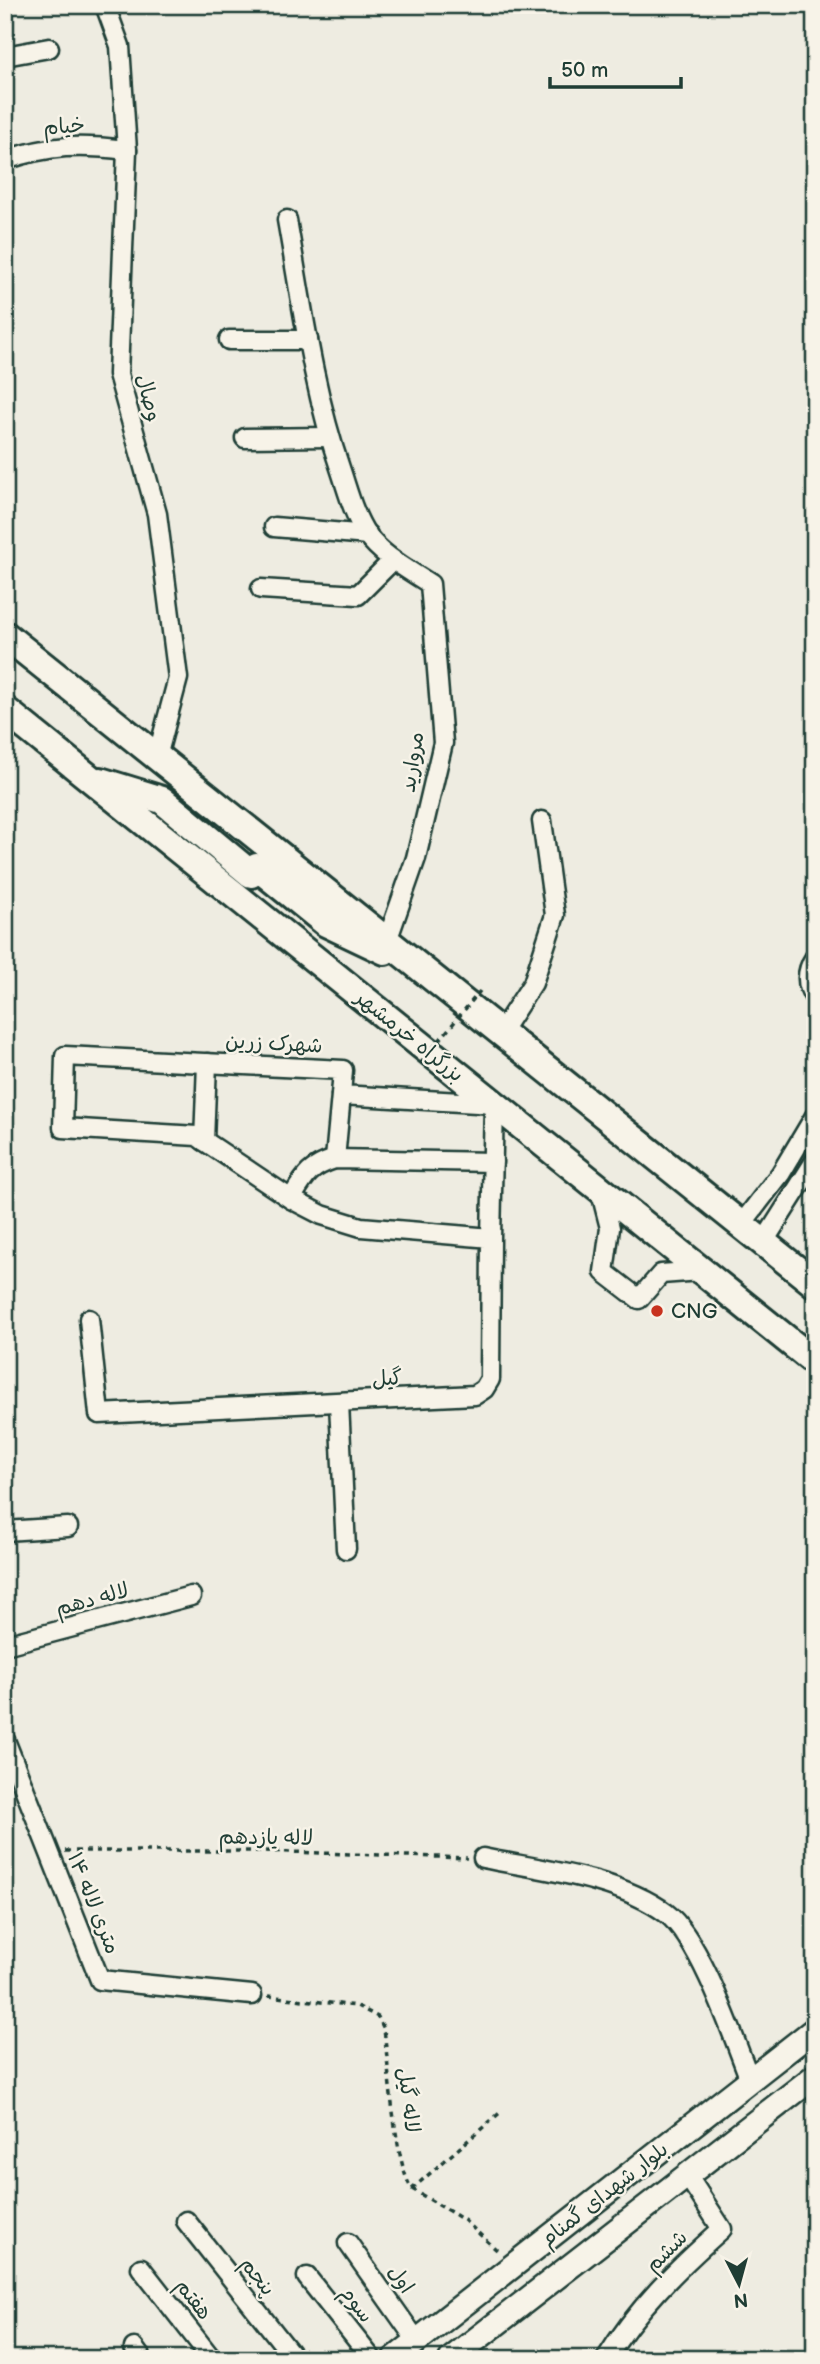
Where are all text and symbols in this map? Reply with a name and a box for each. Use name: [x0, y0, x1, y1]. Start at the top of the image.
scale bar: [550, 46, 682, 90]
text: 50 m: [561, 58, 608, 83]
street label: خیام: [42, 113, 86, 143]
street label: وصال: [130, 371, 167, 425]
street label: مروارید: [395, 730, 430, 794]
street label: بزرگراه خرمشهر: [349, 984, 469, 1088]
street label: شهرک زرین: [225, 1028, 323, 1059]
place label: CNG: [671, 1299, 718, 1324]
marker: CNG: [649, 1303, 665, 1319]
street label: گیل: [371, 1365, 403, 1392]
street label: لاله دهم: [53, 1578, 132, 1624]
street label: لاله یازدهم: [218, 1824, 314, 1854]
street label: ۱۴ متری لاله: [62, 1849, 125, 1958]
street label: لاله گیل: [392, 2066, 425, 2134]
street label: بلوار شهدای گمنام: [535, 2137, 675, 2254]
street label: ششم: [640, 2225, 695, 2280]
north arrow: [704, 2248, 774, 2318]
street label: پنجم: [232, 2252, 280, 2303]
street label: اول: [382, 2260, 419, 2298]
street label: هفتم: [168, 2274, 217, 2327]
street label: سوم: [332, 2281, 379, 2330]
text: N: [732, 2287, 749, 2312]

